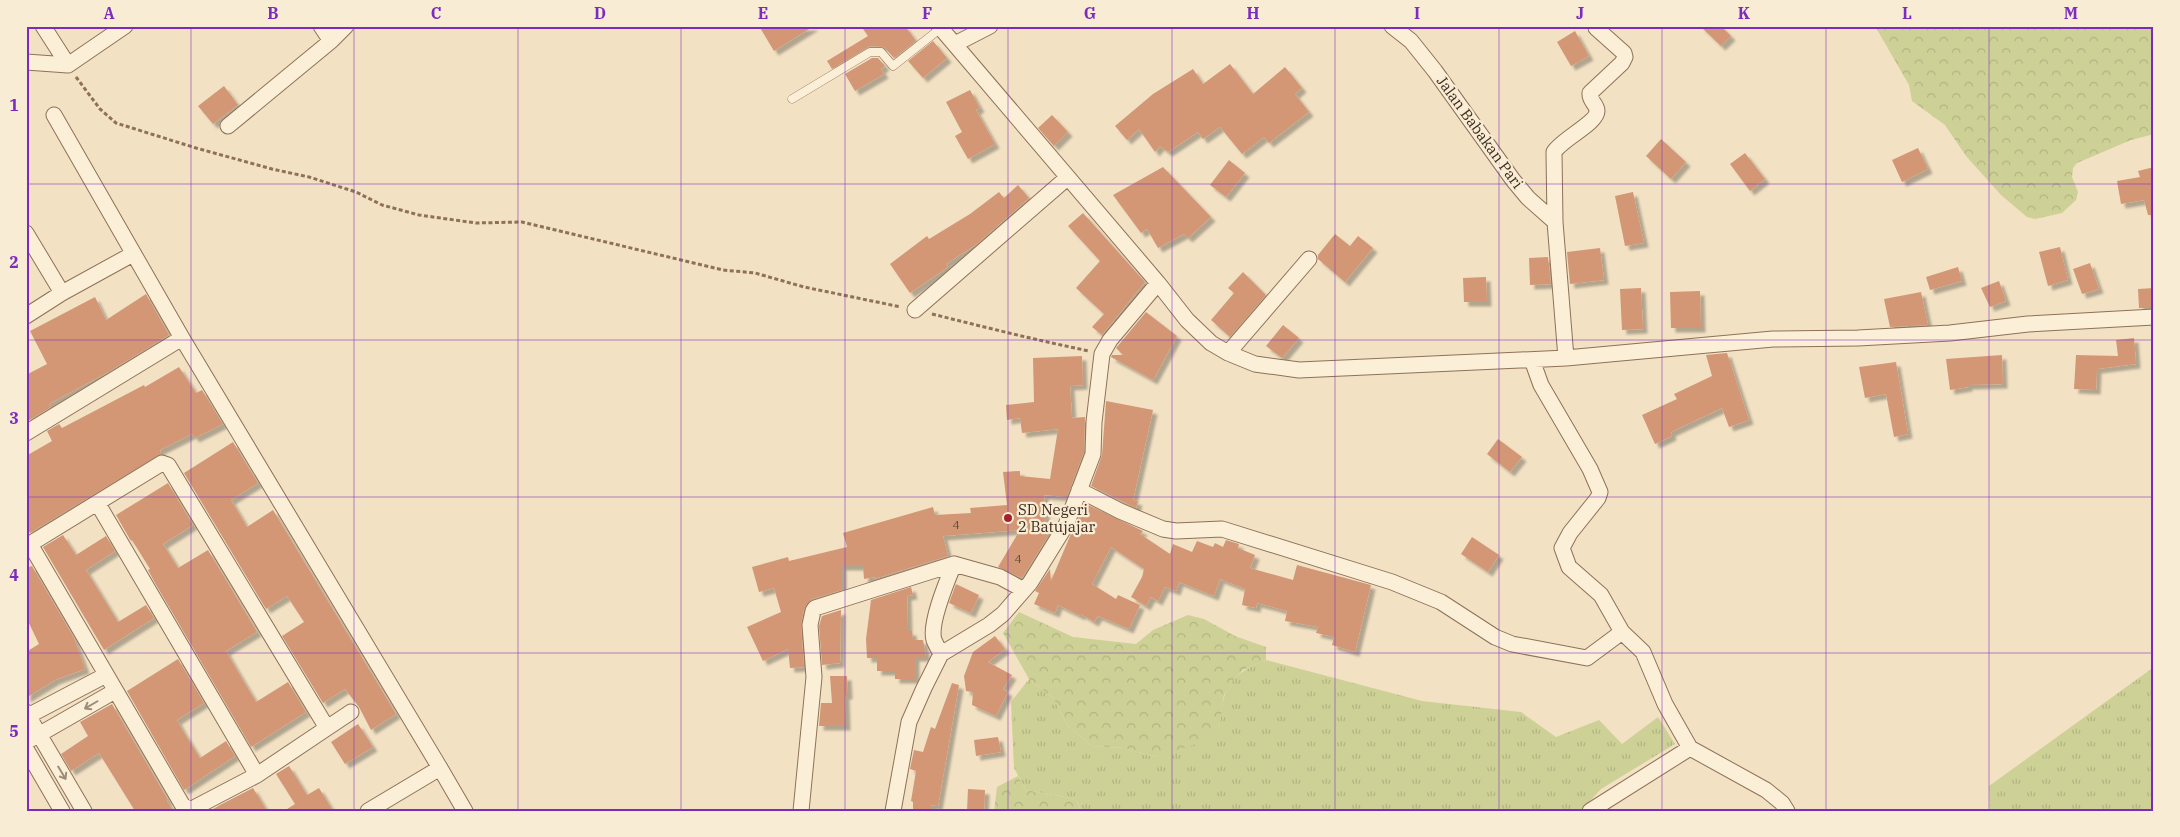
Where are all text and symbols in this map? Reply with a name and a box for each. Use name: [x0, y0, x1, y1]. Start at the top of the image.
text: A: [103, 3, 115, 23]
text: B: [267, 3, 279, 23]
text: C: [431, 3, 441, 23]
text: D: [594, 3, 606, 23]
text: E: [758, 3, 768, 23]
text: F: [922, 3, 932, 23]
text: G: [1084, 3, 1096, 23]
text: H: [1247, 3, 1260, 23]
text: I: [1414, 3, 1420, 23]
text: J: [1576, 3, 1584, 23]
text: K: [1738, 3, 1751, 23]
text: L: [1902, 3, 1912, 23]
text: M: [2064, 3, 2078, 23]
street label: Jalan Babakan Pari: [1433, 72, 1527, 192]
text: 1: [9, 95, 19, 115]
text: 2: [9, 252, 19, 272]
text: 3: [9, 408, 19, 428]
place label: SD Negeri 2 Batujajar: [1018, 500, 1096, 536]
marker: SD Negeri 2 Batujajar: [1002, 512, 1014, 524]
house number: 4: [952, 517, 960, 532]
house number: 4: [1014, 551, 1022, 566]
text: 4: [9, 565, 19, 585]
one-way arrow: [84, 701, 99, 711]
text: 5: [9, 721, 19, 741]
one-way arrow: [57, 765, 67, 779]

